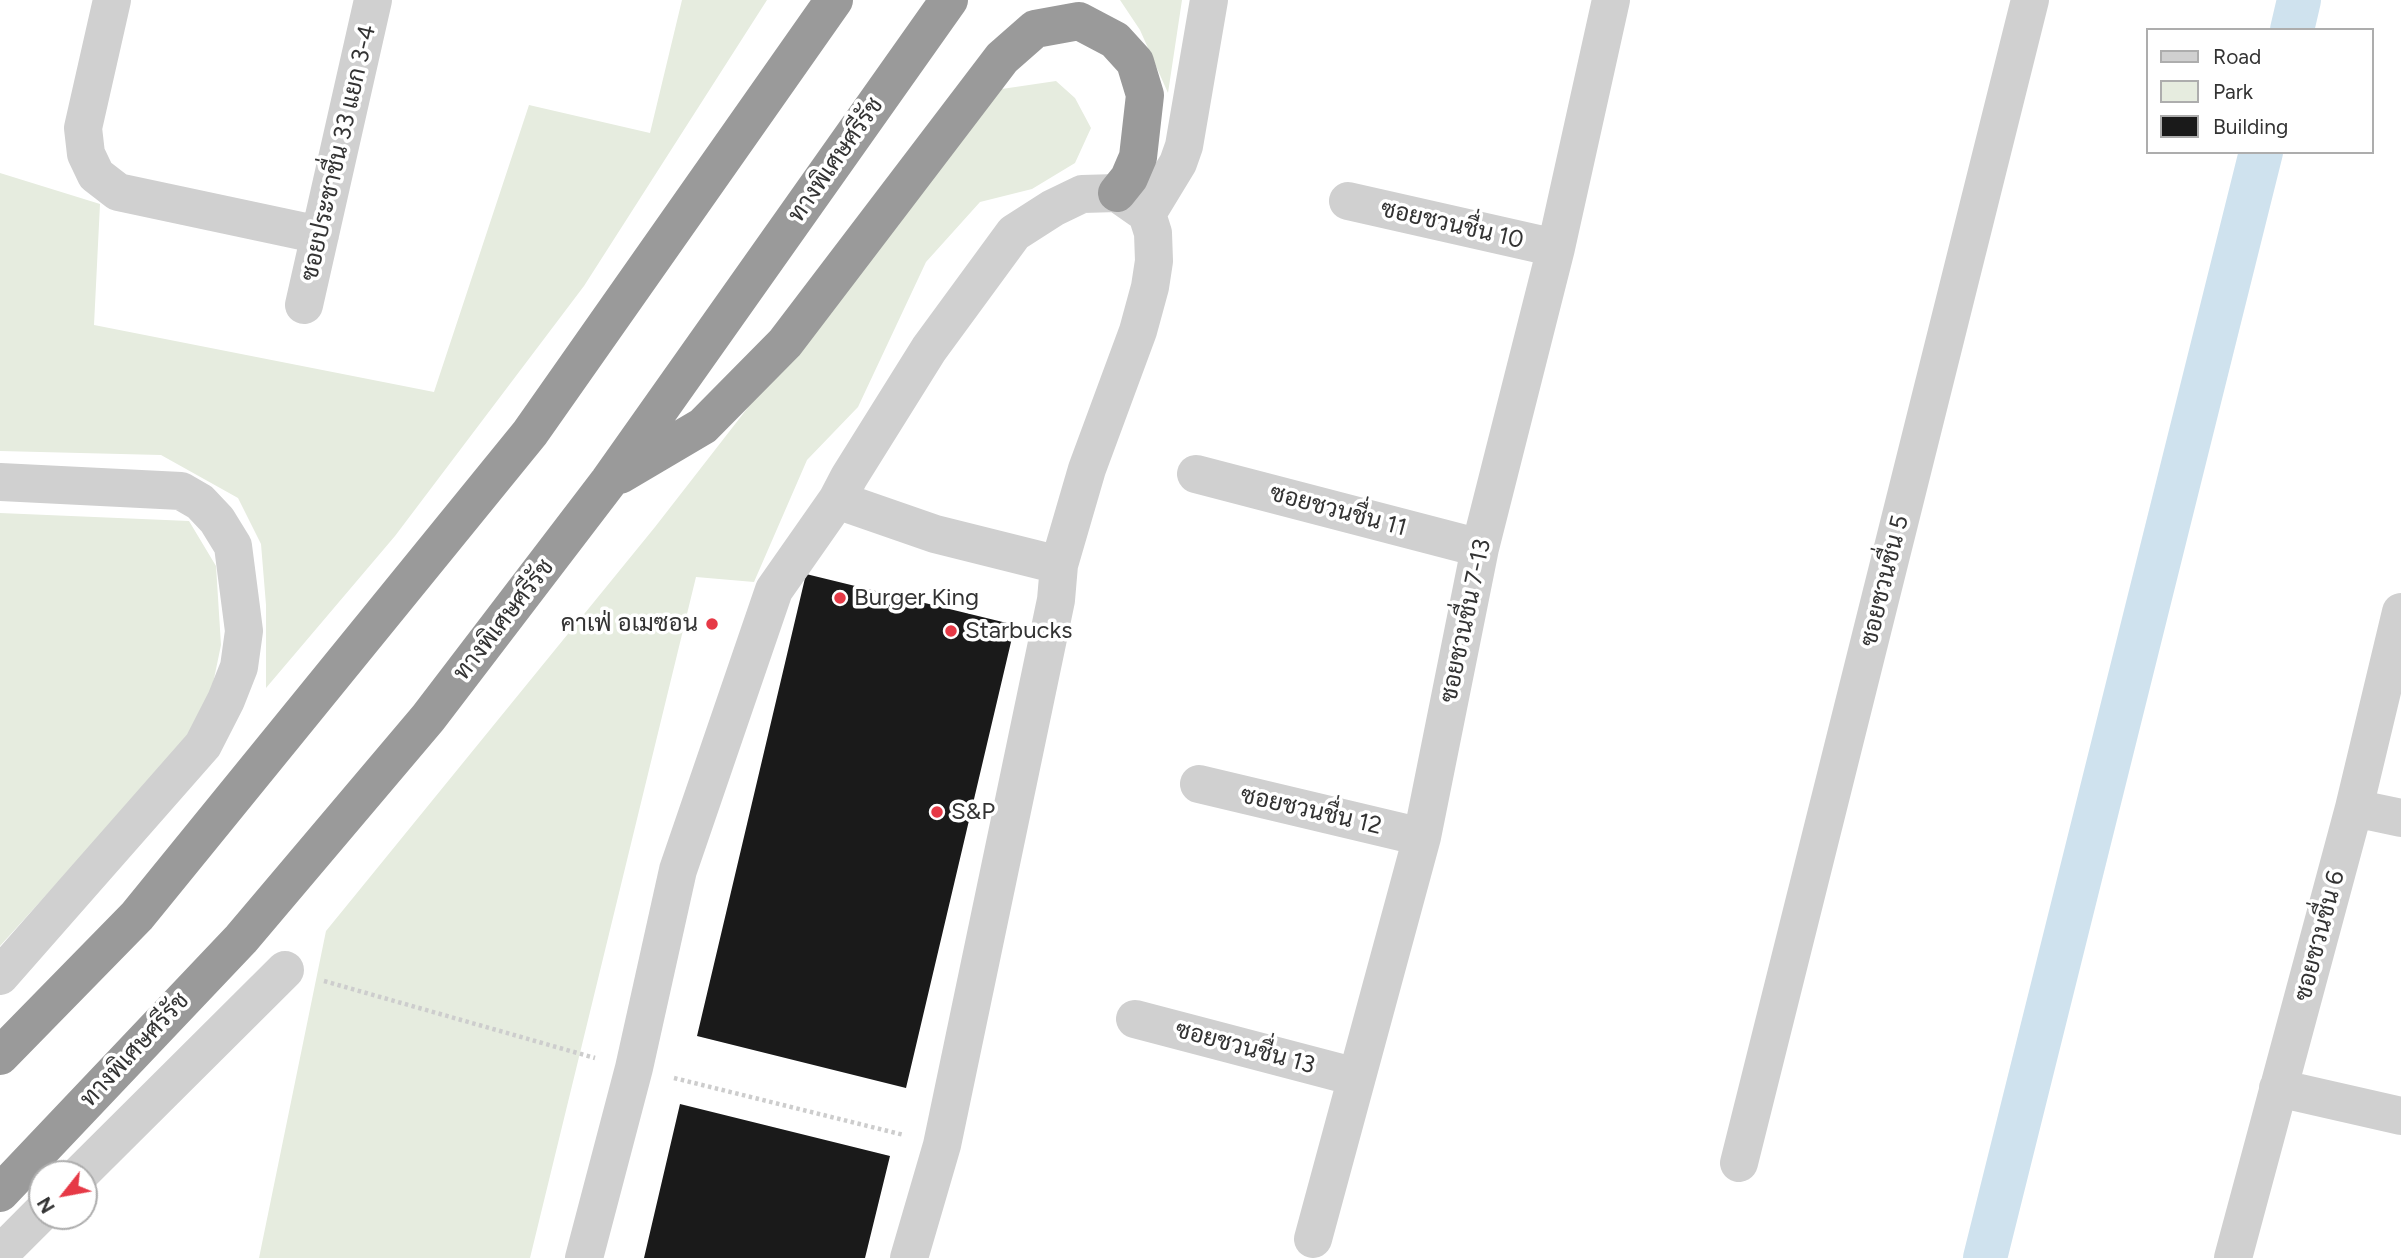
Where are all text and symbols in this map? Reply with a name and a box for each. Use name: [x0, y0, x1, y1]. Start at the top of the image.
street label: ซอยประชาชื่น 33 แยก 3-4: [295, 22, 383, 284]
legend: [2146, 28, 2373, 154]
text: Road: [2213, 44, 2261, 69]
text: Park: [2213, 79, 2253, 104]
street label: ทางพิเศษศรีรัช: [782, 92, 890, 228]
text: Building: [2213, 114, 2288, 139]
street label: ซอยชวนชื่น 10: [1378, 195, 1526, 255]
street label: ซอยชวนชื่น 11: [1267, 479, 1409, 543]
street label: ซอยชวนชื่น 5: [1855, 512, 1915, 650]
street label: ซอยชวนชื่น 7-13: [1435, 537, 1497, 705]
street label: ทางพิเศษศรีรัช: [448, 554, 560, 686]
place label: Burger King: [854, 584, 979, 612]
marker: Burger King: [832, 590, 848, 606]
place label: คาเฟ่ อเมซอน: [561, 610, 698, 638]
marker: คาเฟ่ อเมซอน: [704, 616, 720, 632]
place label: Starbucks: [965, 617, 1072, 645]
marker: Starbucks: [943, 623, 959, 639]
street label: ซอยชวนชื่น 12: [1238, 781, 1384, 841]
place label: S&P: [951, 798, 995, 826]
marker: S&P: [929, 804, 945, 820]
street label: ซอยชวนชื่น 6: [2289, 868, 2351, 1004]
street label: ทางพิเศษศรีรัช: [75, 987, 195, 1113]
street label: ซอยชวนชื่น 13: [1172, 1016, 1318, 1080]
north arrow: [28, 1160, 98, 1230]
text: N: [33, 1193, 60, 1217]

